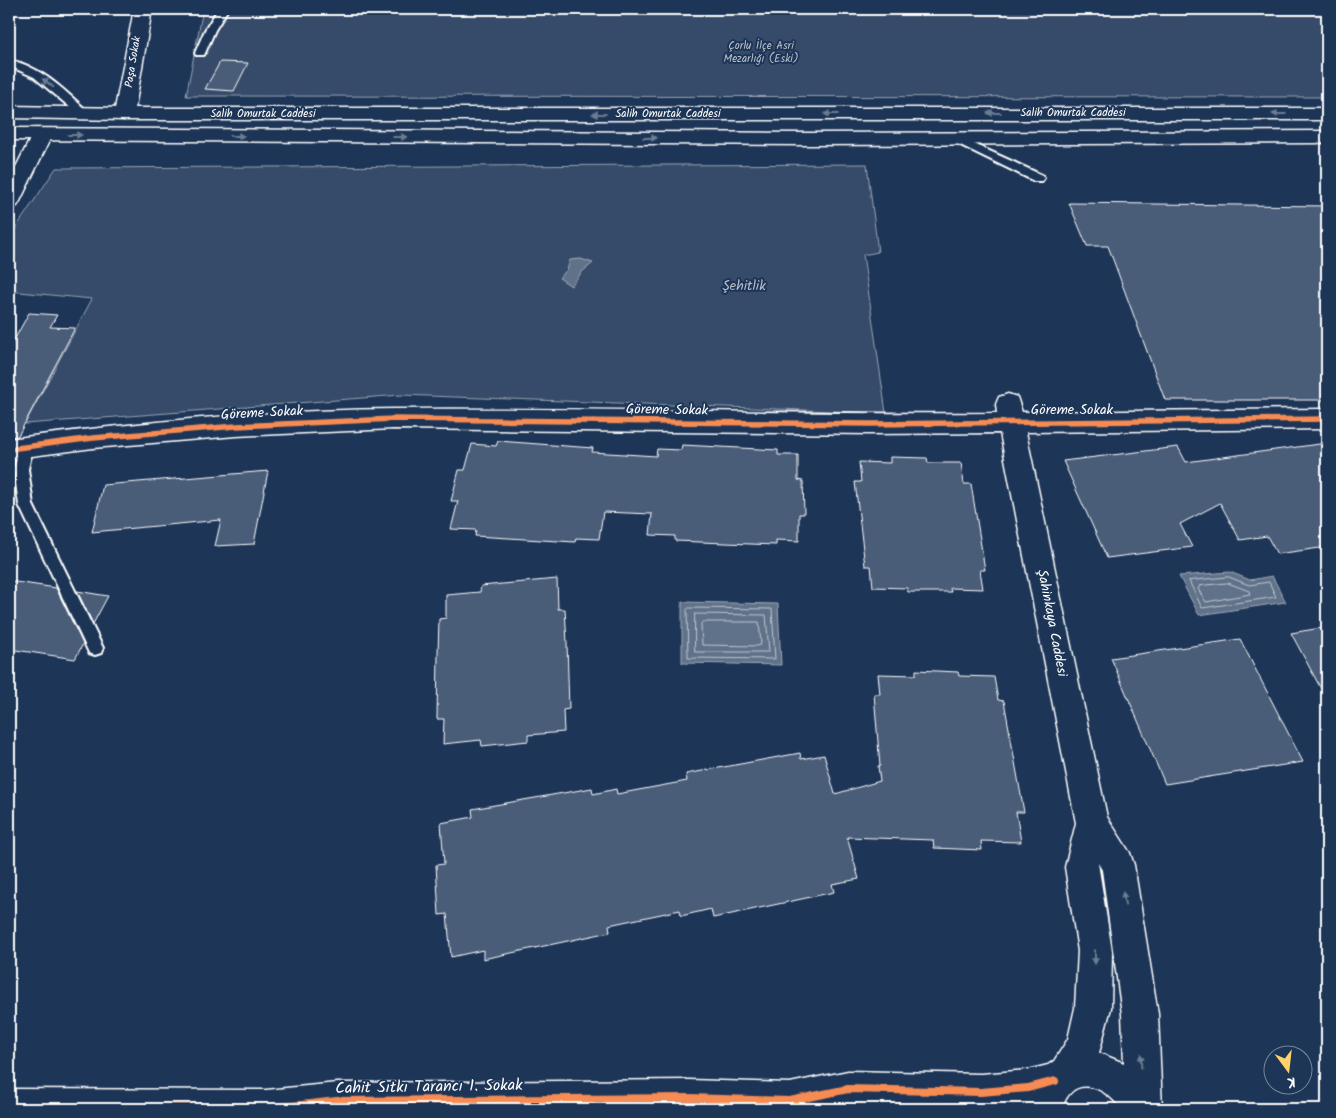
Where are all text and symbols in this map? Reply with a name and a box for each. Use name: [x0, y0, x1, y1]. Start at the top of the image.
street label: Paşa Sokak: [120, 34, 146, 89]
park label: Çorlu İlçe Asri Mezarlığı (Eski): [723, 37, 799, 68]
one-way arrow: [42, 78, 55, 89]
street label: Salih Omurtak Caddesi: [1020, 104, 1126, 122]
street label: Salih Omurtak Caddesi: [210, 105, 316, 123]
street label: Salih Omurtak Caddesi: [615, 105, 721, 123]
one-way arrow: [985, 109, 1001, 117]
one-way arrow: [590, 110, 606, 118]
one-way arrow: [823, 110, 839, 118]
one-way arrow: [1270, 110, 1286, 118]
one-way arrow: [67, 131, 83, 139]
one-way arrow: [230, 132, 246, 140]
one-way arrow: [392, 133, 408, 141]
one-way arrow: [642, 134, 658, 142]
park label: Şehitlik: [722, 275, 766, 297]
street label: Göreme Sokak: [626, 398, 709, 422]
street label: Göreme Sokak: [1031, 399, 1114, 421]
street label: Göreme Sokak: [220, 400, 304, 426]
street label: Şahinkaya Caddesi: [1031, 567, 1073, 679]
one-way arrow: [1119, 891, 1127, 907]
one-way arrow: [1091, 949, 1099, 965]
north arrow: [1264, 1046, 1314, 1096]
one-way arrow: [1137, 1052, 1145, 1068]
text: K: [1284, 1070, 1298, 1093]
street label: Cahit Sıtkı Tarancı 1. Sokak: [335, 1073, 523, 1101]

